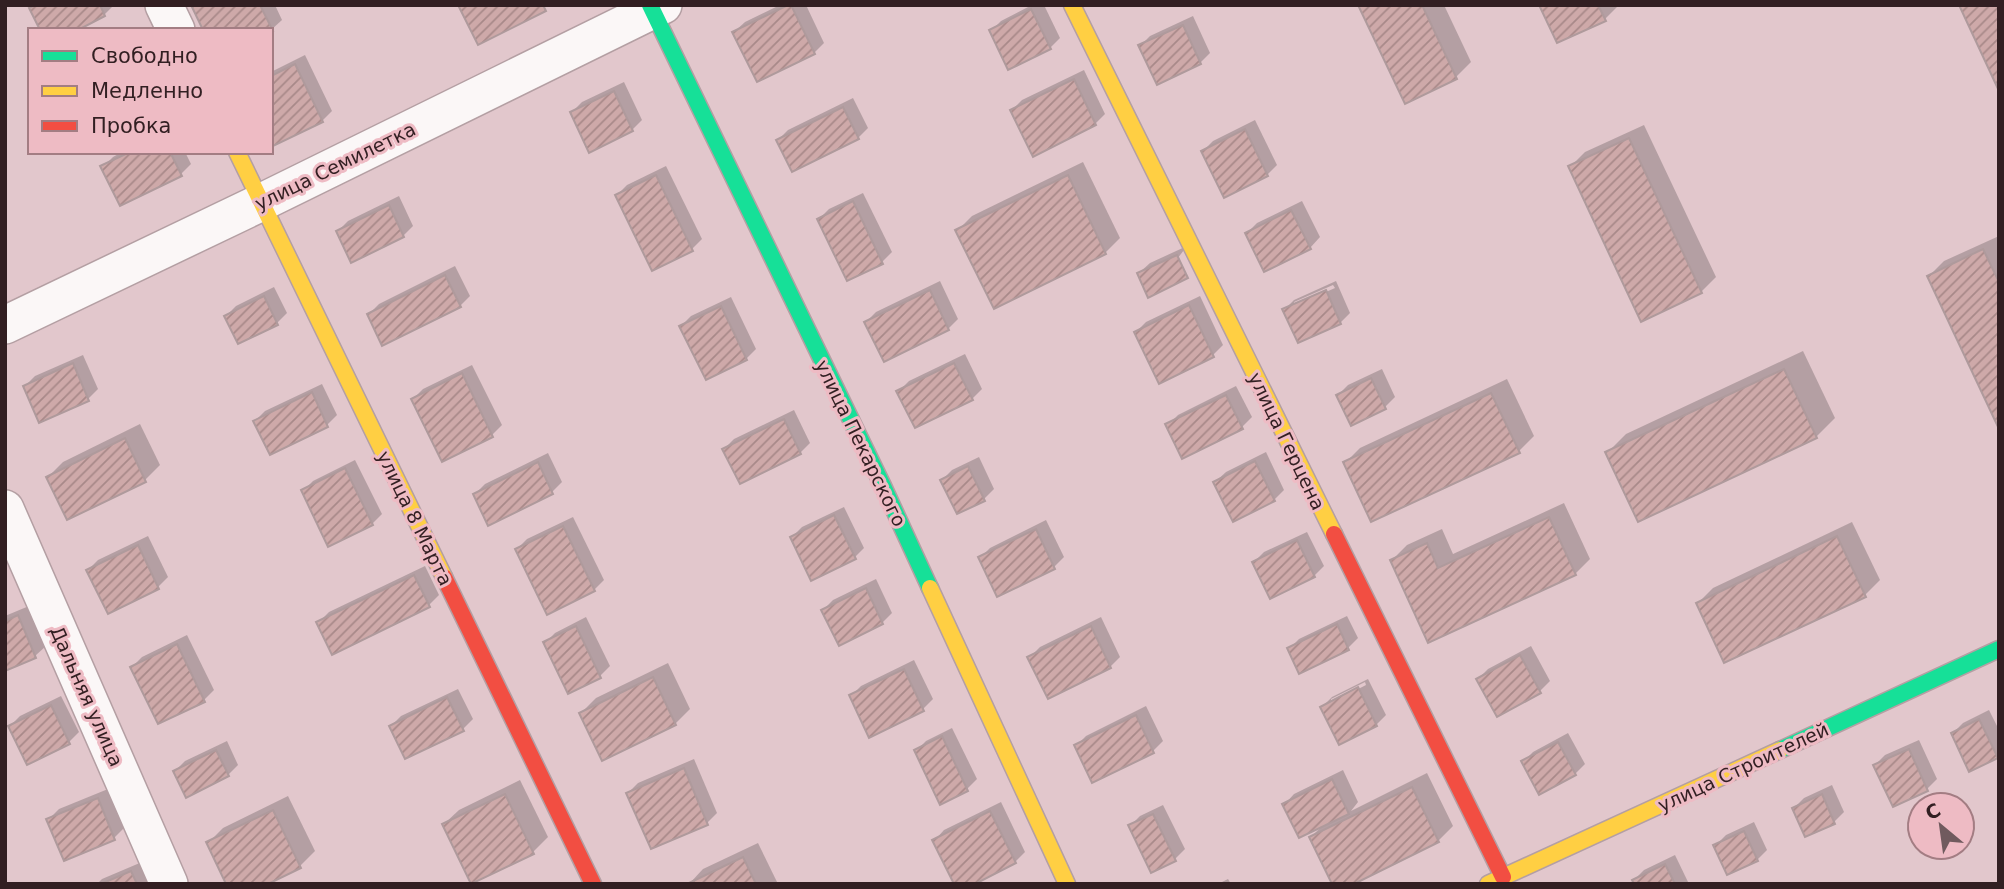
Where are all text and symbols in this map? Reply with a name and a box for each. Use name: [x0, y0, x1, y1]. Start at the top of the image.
legend: [28, 28, 273, 154]
text: Свободно: [91, 44, 198, 68]
text: Медленно: [91, 79, 203, 103]
text: Пробка: [91, 114, 171, 138]
street label: улица Семилетка: [251, 118, 419, 214]
street label: улица Пекарского: [811, 356, 911, 530]
street label: улица Герцена: [1244, 369, 1330, 513]
street label: улица 8 Марта: [373, 447, 457, 589]
street label: Дальняя улица: [46, 622, 128, 770]
street label: улица Строителей: [1654, 718, 1832, 816]
north arrow: [1906, 791, 1976, 861]
text: С: [1921, 798, 1944, 824]

